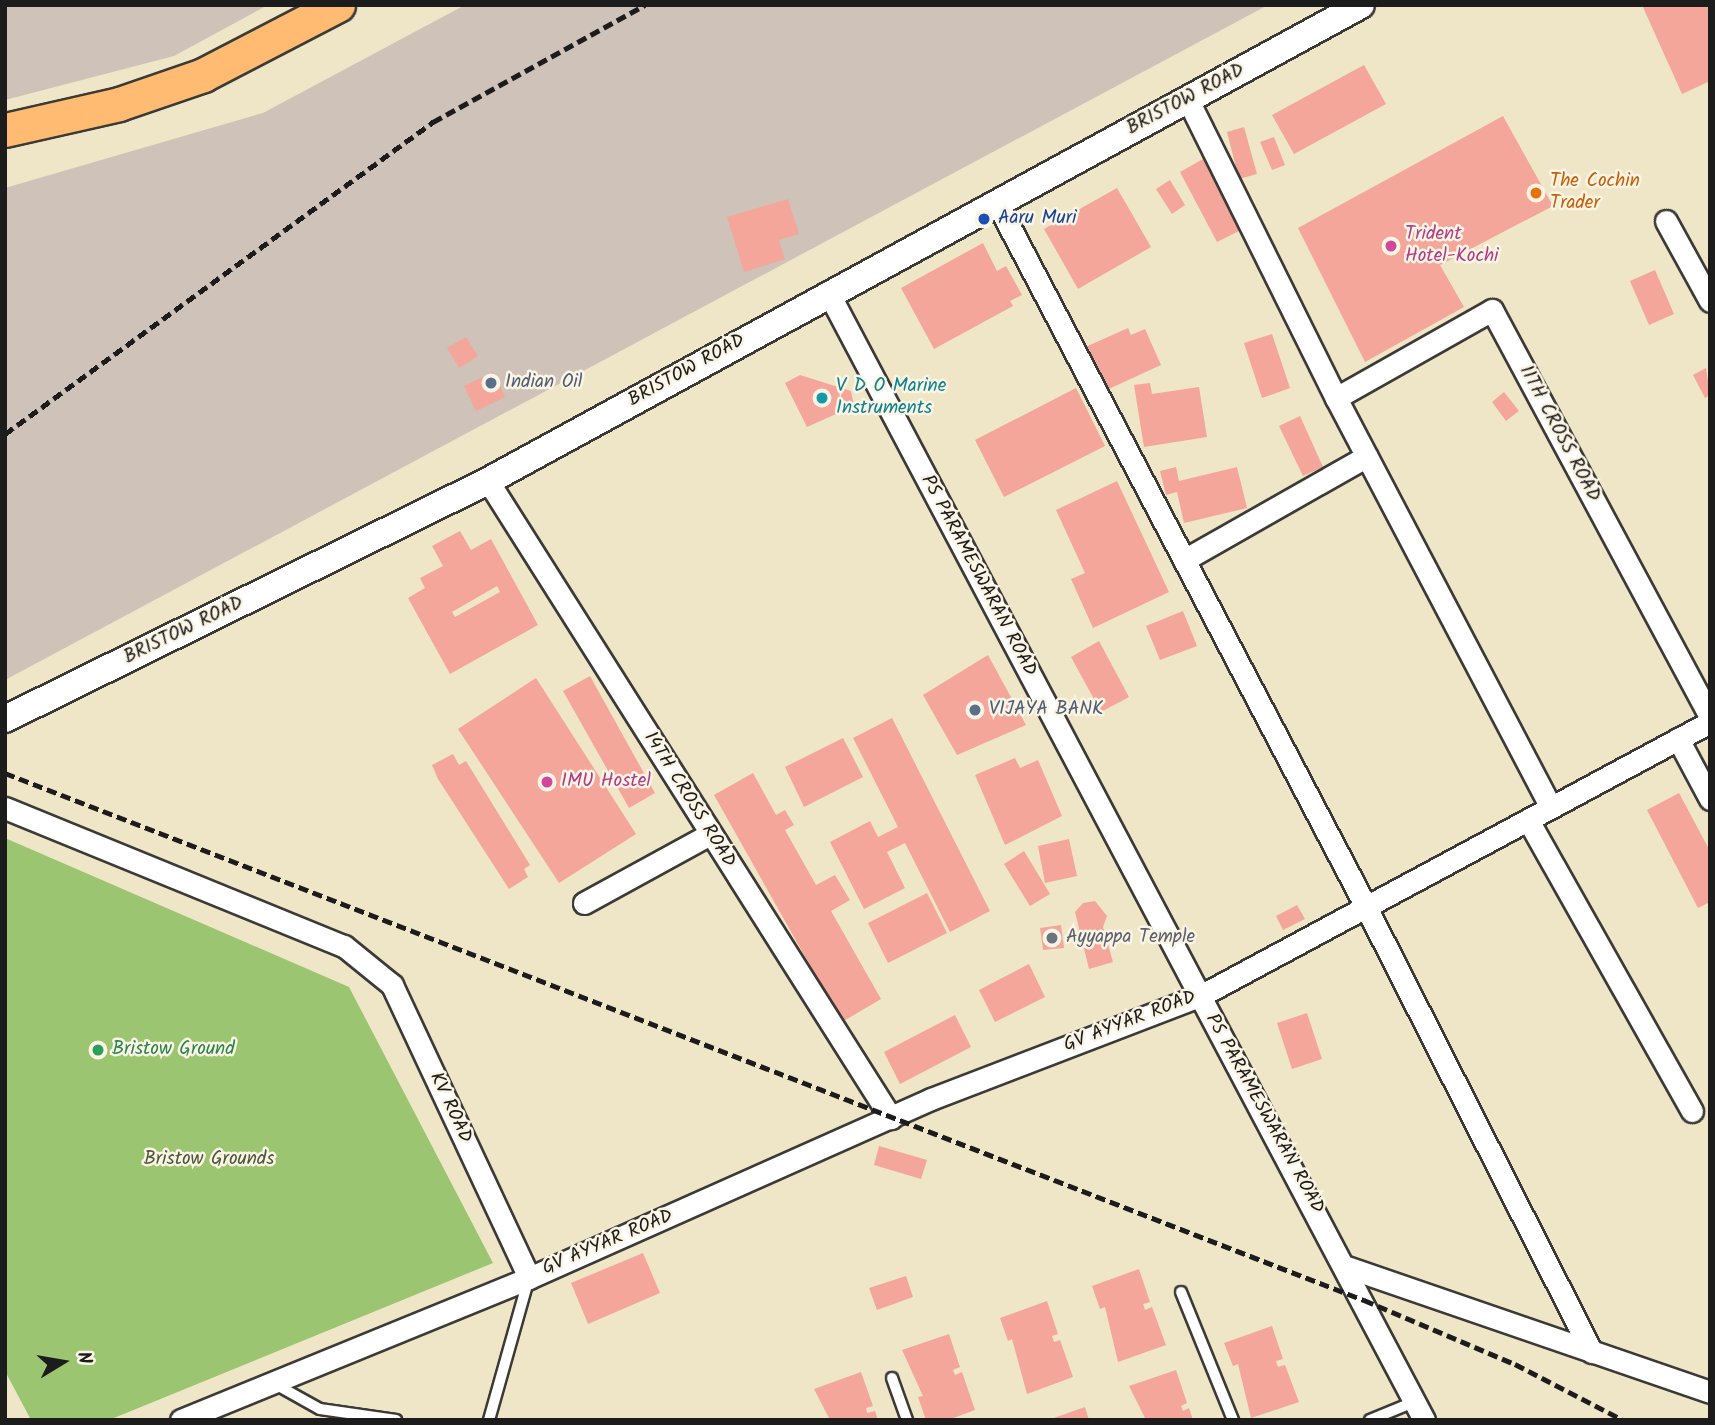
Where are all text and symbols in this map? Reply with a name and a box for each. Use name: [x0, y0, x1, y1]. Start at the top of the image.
street label: BRISTOW ROAD: [1123, 59, 1249, 141]
place label: The Cochin Trader: [1550, 171, 1640, 215]
marker: The Cochin Trader: [1528, 185, 1544, 201]
place label: Aaru Muri: [998, 208, 1076, 230]
marker: Aaru Muri: [976, 211, 992, 227]
place label: Trident Hotel-Kochi: [1405, 224, 1499, 268]
marker: Trident Hotel-Kochi: [1383, 238, 1399, 254]
street label: BRISTOW ROAD: [625, 330, 749, 412]
street label: 11TH CROSS ROAD: [1514, 362, 1604, 506]
place label: Indian Oil: [505, 372, 583, 394]
marker: Indian Oil: [483, 375, 499, 391]
place label: V D O Marine Instruments: [836, 376, 946, 420]
marker: V D O Marine Instruments: [814, 390, 830, 406]
street label: PS PARAMESWARAN ROAD: [915, 471, 1041, 681]
street label: BRISTOW ROAD: [121, 592, 247, 670]
place label: VIJAYA BANK: [989, 699, 1103, 721]
marker: VIJAYA BANK: [967, 702, 983, 718]
street label: 14TH CROSS ROAD: [638, 728, 740, 872]
place label: IMU Hostel: [561, 771, 651, 793]
marker: IMU Hostel: [539, 774, 555, 790]
place label: Ayyappa Temple: [1066, 927, 1195, 949]
marker: Ayyappa Temple: [1044, 930, 1060, 946]
street label: GV AYYAR ROAD: [1061, 986, 1199, 1058]
street label: PS PARAMESWARAN ROAD: [1200, 1010, 1328, 1218]
place label: Bristow Ground: [112, 1039, 235, 1061]
marker: Bristow Ground: [90, 1042, 106, 1058]
street label: KV ROAD: [424, 1069, 476, 1147]
park label: Bristow Grounds: [144, 1149, 274, 1171]
street label: GV AYYAR ROAD: [539, 1205, 677, 1281]
north arrow: [28, 1327, 98, 1397]
text: N: [68, 1349, 99, 1367]

